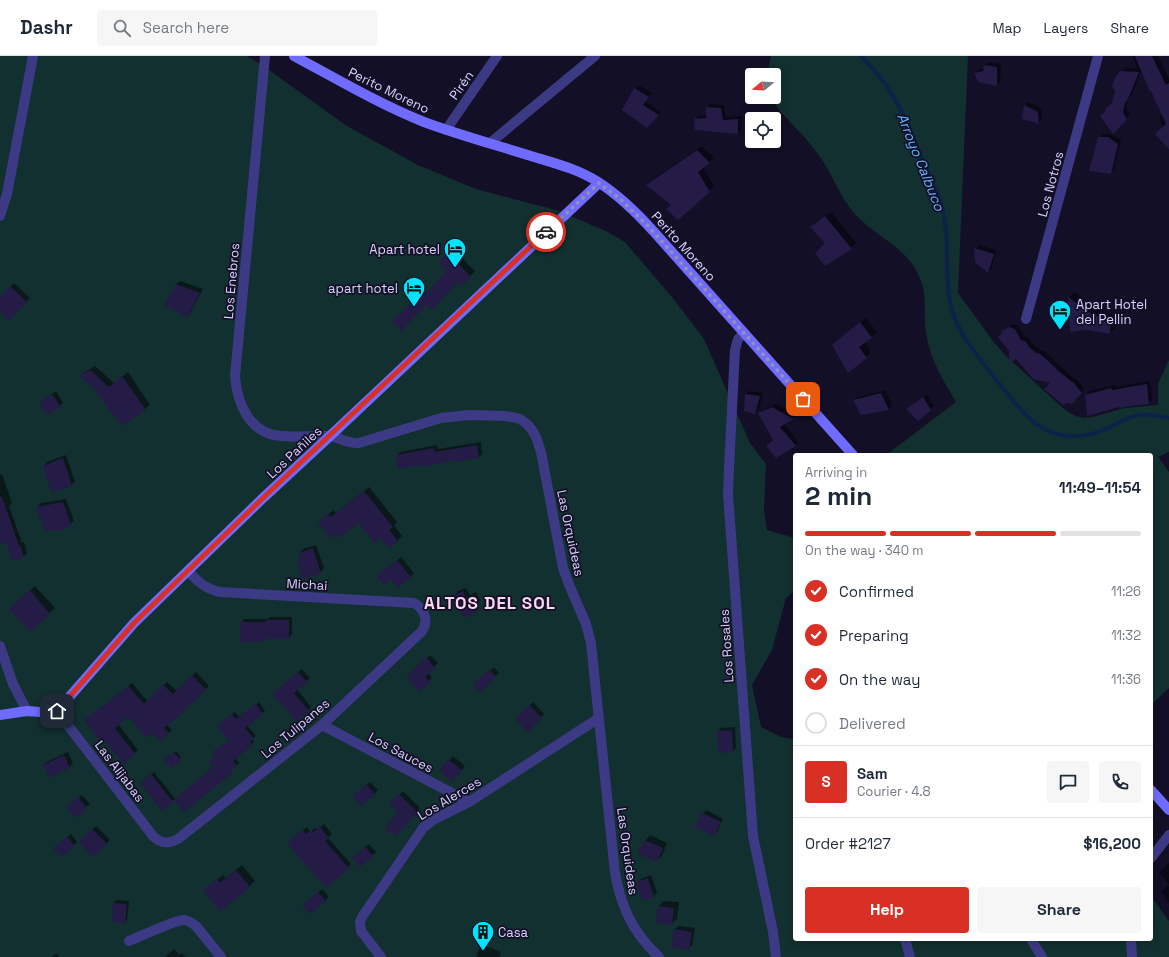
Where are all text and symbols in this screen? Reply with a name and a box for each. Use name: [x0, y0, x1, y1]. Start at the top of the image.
search box: [97, 10, 377, 46]
text: Dashr: [20, 15, 73, 40]
icon: search: [111, 17, 133, 39]
text: Search here: [143, 18, 229, 37]
text: Map: [992, 19, 1022, 37]
text: Layers: [1044, 19, 1088, 37]
text: Share: [1110, 19, 1149, 37]
street label: Perito Moreno: [345, 63, 432, 117]
street label: Pirén: [445, 68, 477, 103]
north arrow: [745, 68, 781, 104]
map controls: [745, 68, 781, 148]
water label: Arroyo Calbuco: [893, 111, 949, 214]
button: locate: [745, 112, 781, 148]
street label: Los Notros: [1034, 149, 1067, 219]
street label: Perito Moreno: [648, 208, 719, 285]
courier: [526, 212, 566, 252]
icon: car: [535, 221, 557, 243]
hotel icon: Apart hotel: [442, 236, 468, 269]
place label: Apart hotel: [369, 241, 440, 258]
street label: Los Enebros: [220, 242, 243, 320]
hotel icon: apart hotel: [401, 275, 427, 308]
place label: apart hotel: [328, 280, 398, 297]
place label: Apart Hotel del Pellin: [1076, 296, 1147, 328]
hotel icon: Apart Hotel del Pellin: [1047, 298, 1073, 331]
pin: [786, 382, 820, 416]
icon: bag: [792, 388, 814, 410]
street label: Los Pañiles: [263, 422, 326, 482]
text: Arriving in: [805, 464, 867, 481]
text: 11:49–11:54: [1059, 478, 1141, 497]
text: 2 min: [805, 479, 872, 513]
street label: Las Orquideas: [553, 488, 588, 578]
text: On the way · 340 m: [805, 542, 924, 559]
street label: Michai: [286, 575, 328, 594]
icon: check: [805, 580, 827, 602]
text: Confirmed: [839, 582, 914, 601]
text: 11:26: [1111, 583, 1141, 600]
district label: ALTOS DEL SOL: [424, 592, 556, 614]
street label: Los Rosales: [715, 609, 738, 683]
icon: check: [805, 624, 827, 646]
text: Preparing: [839, 626, 909, 645]
text: 11:32: [1111, 627, 1141, 644]
icon: check: [805, 668, 827, 690]
text: On the way: [839, 670, 920, 689]
text: 11:36: [1111, 671, 1141, 688]
pin: [40, 694, 74, 728]
street label: Los Tulipanes: [258, 695, 333, 762]
icon: home: [46, 700, 68, 722]
text: Delivered: [839, 714, 906, 733]
street label: Los Sauces: [366, 728, 436, 777]
street label: Las Alijabas: [91, 737, 148, 805]
button: chat: [1047, 761, 1089, 803]
button: phone: [1099, 761, 1141, 803]
text: Sam: [857, 764, 888, 783]
text: S: [821, 772, 831, 791]
street label: Los Alerces: [414, 773, 484, 824]
text: Courier · 4.8: [857, 783, 931, 800]
street label: Las Orquideas: [613, 806, 642, 896]
text: Order #2127: [805, 834, 891, 853]
text: $16,200: [1083, 834, 1141, 853]
button: Help: [805, 887, 969, 933]
button: Share: [977, 887, 1141, 933]
building icon: Casa: [470, 919, 496, 952]
place label: Casa: [498, 924, 529, 941]

